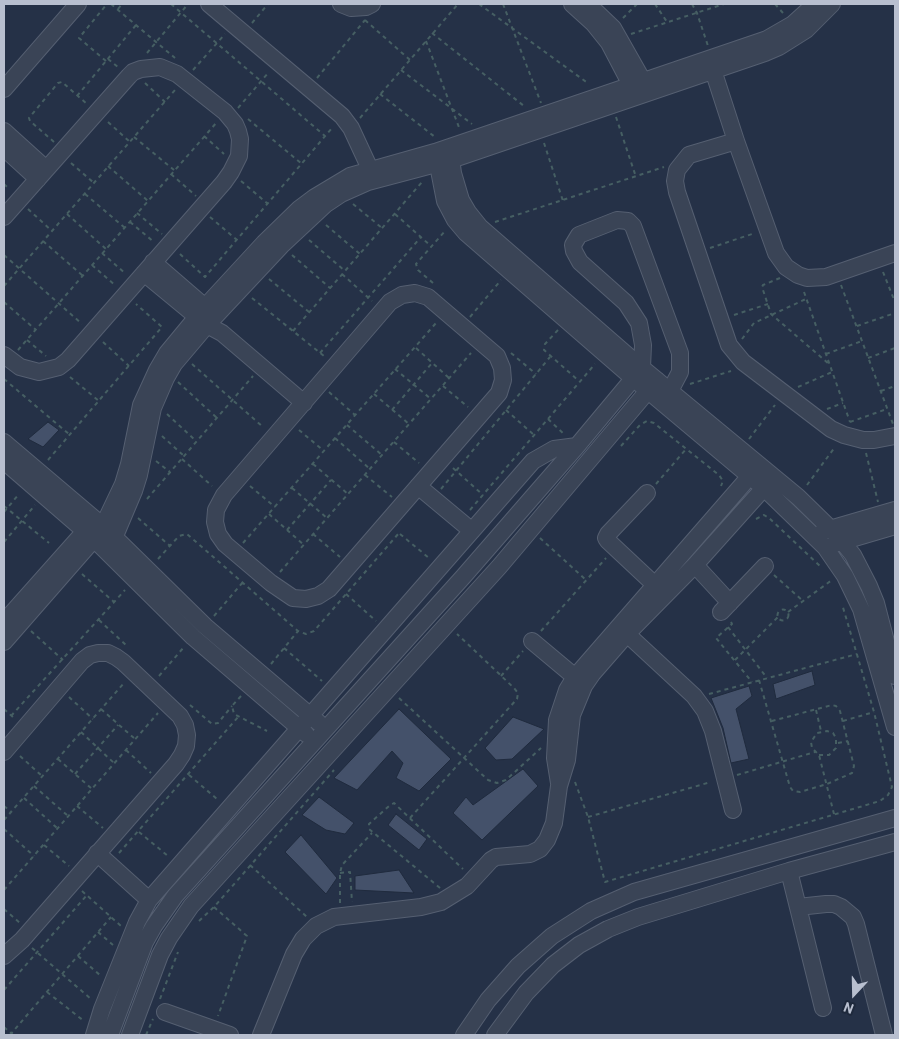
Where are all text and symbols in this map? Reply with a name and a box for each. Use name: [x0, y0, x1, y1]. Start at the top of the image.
north arrow: [829, 969, 879, 1019]
text: N: [841, 999, 856, 1018]

